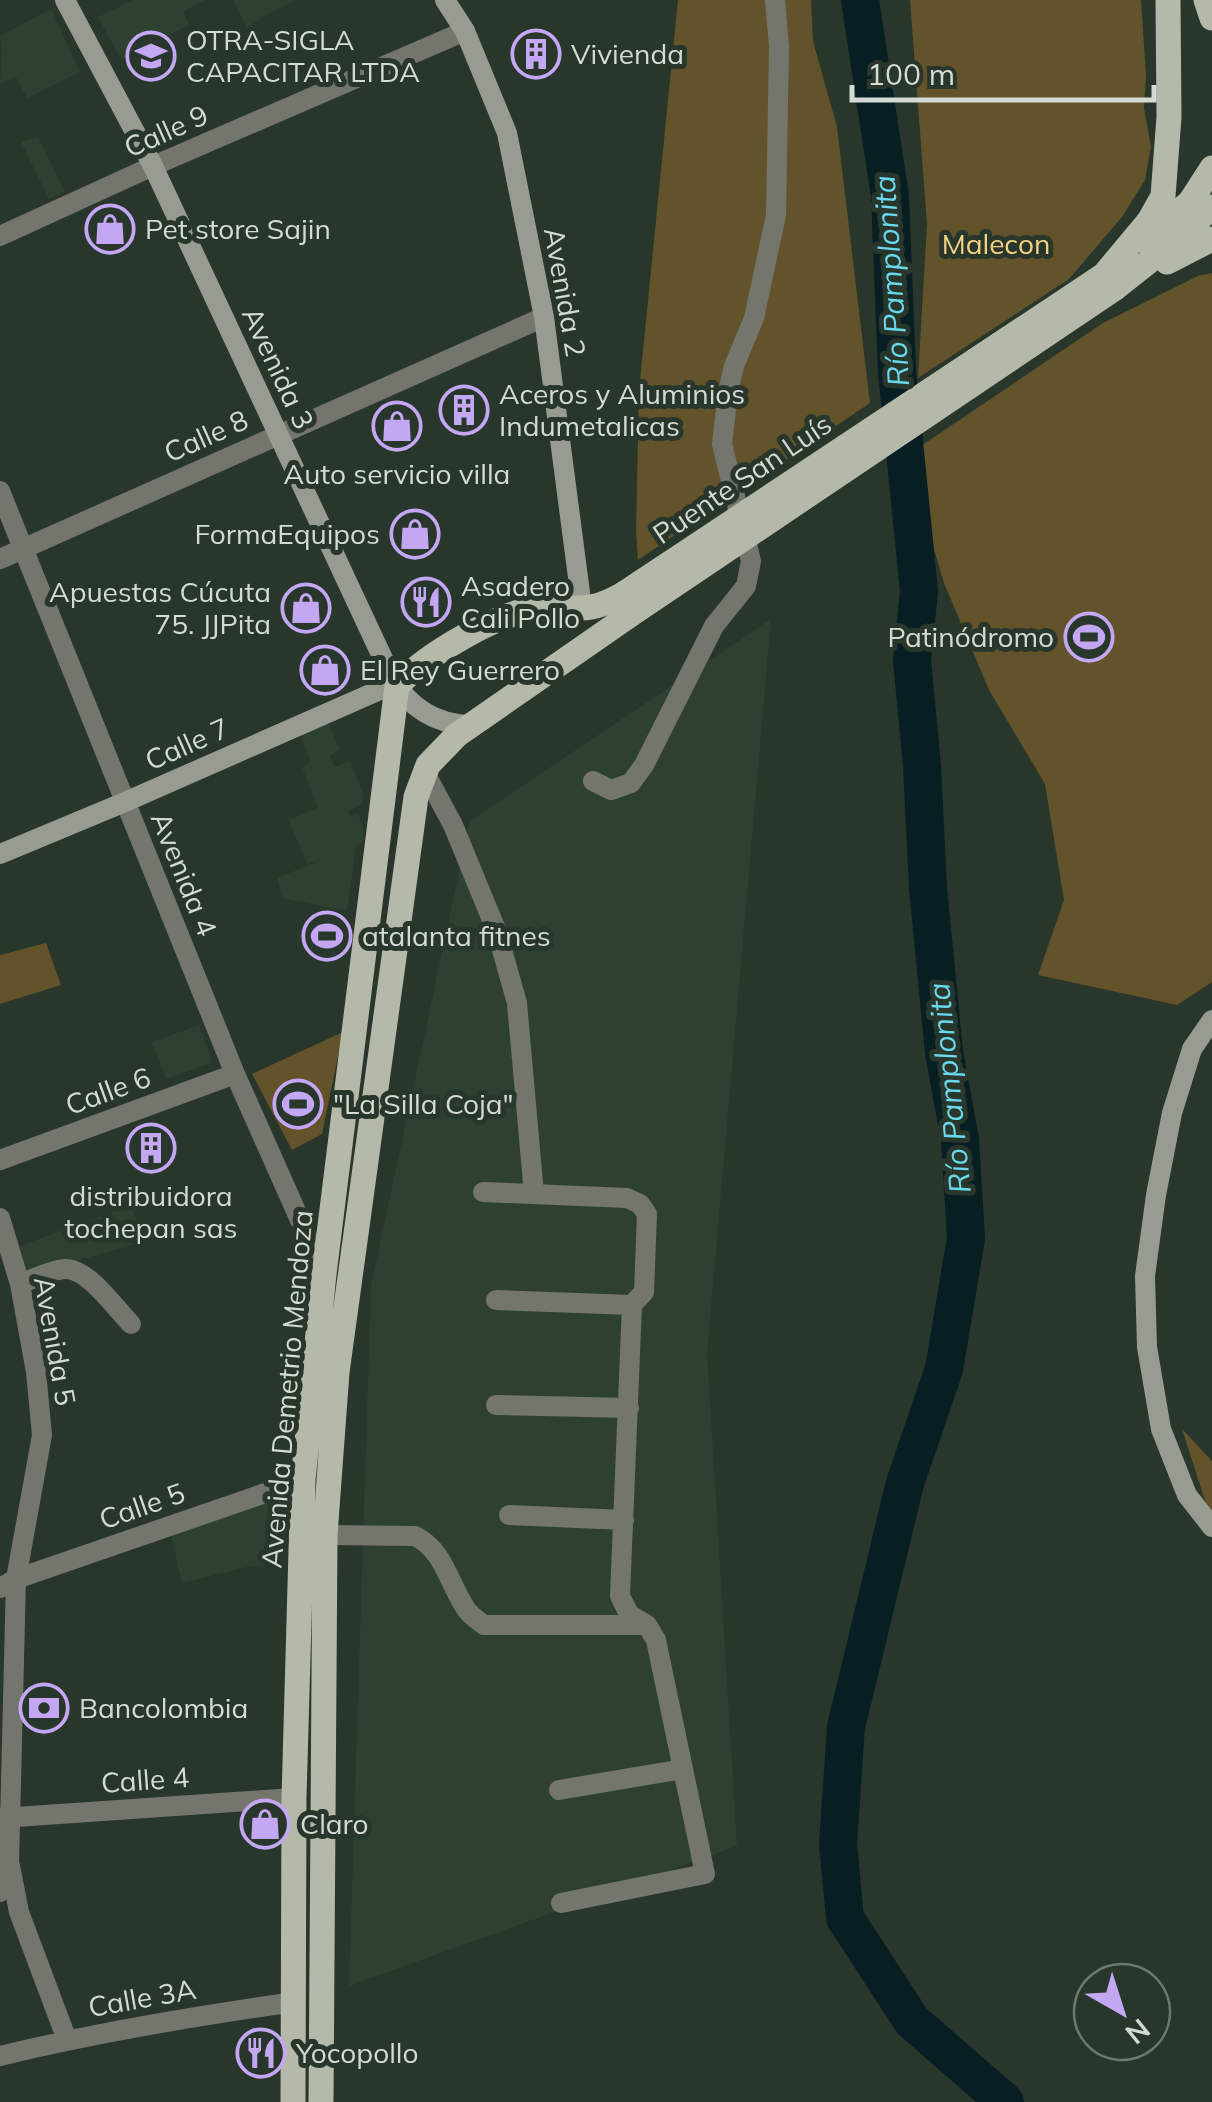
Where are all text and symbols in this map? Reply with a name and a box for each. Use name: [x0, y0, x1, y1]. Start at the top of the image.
place label: OTRA-SIGLA CAPACITAR LTDA: [186, 22, 420, 89]
building icon: Vivienda: [510, 28, 562, 80]
school or university icon: OTRA-SIGLA CAPACITAR LTDA: [125, 30, 177, 82]
place label: Vivienda: [571, 36, 684, 71]
scale bar: [852, 40, 1154, 102]
text: 100 m: [867, 55, 955, 93]
street label: Calle 9: [118, 97, 213, 164]
water label: Río Pamplonita: [865, 174, 917, 388]
shop icon: Pet store Sajin: [84, 203, 136, 255]
place label: Pet store Sajin: [145, 211, 331, 246]
street label: Avenida 2: [537, 225, 594, 359]
park label: Malecon: [942, 226, 1050, 261]
street label: Avenida 3: [235, 301, 322, 434]
place label: Aceros y Aluminios Indumetalicas: [499, 376, 745, 443]
building icon: Aceros y Aluminios Indumetalicas: [438, 384, 490, 436]
shop icon: Auto servicio villa: [371, 400, 423, 452]
street label: Calle 8: [158, 402, 253, 469]
street label: Puente San Luís: [646, 406, 838, 551]
place label: Auto servicio villa: [284, 456, 510, 491]
shop icon: FormaEquipos: [389, 508, 441, 560]
place label: FormaEquipos: [195, 516, 380, 551]
place label: Asadero Cali Pollo: [461, 568, 580, 635]
place label: Apuestas Cúcuta 75. JJPita: [49, 574, 271, 641]
restaurant icon: Asadero Cali Pollo: [400, 576, 452, 628]
shop icon: Apuestas Cúcuta 75. JJPita: [280, 582, 332, 634]
sports icon: Patinódromo: [1063, 611, 1115, 663]
place label: Patinódromo: [887, 619, 1054, 654]
shop icon: El Rey Guerrero: [299, 644, 351, 696]
place label: El Rey Guerrero: [360, 652, 560, 687]
street label: Calle 7: [139, 710, 234, 777]
street label: Avenida 4: [144, 807, 225, 941]
sports icon: atalanta fitnes: [301, 910, 353, 962]
place label: atalanta fitnes: [362, 918, 551, 953]
water label: Río Pamplonita: [919, 981, 979, 1195]
street label: Calle 6: [60, 1059, 155, 1122]
sports icon: "La Silla Coja": [272, 1078, 324, 1130]
place label: "La Silla Coja": [333, 1086, 514, 1121]
building icon: distribuidora tochepan sas: [125, 1122, 177, 1174]
place label: distribuidora tochepan sas: [64, 1178, 238, 1245]
street label: Avenida Demetrio Mendoza: [253, 1209, 320, 1569]
street label: Avenida 5: [27, 1274, 84, 1408]
street label: Calle 5: [94, 1475, 189, 1536]
bank icon: Bancolombia: [18, 1682, 70, 1734]
place label: Bancolombia: [79, 1690, 248, 1725]
street label: Calle 4: [100, 1759, 190, 1800]
shop icon: Claro: [239, 1798, 291, 1850]
place label: Claro: [300, 1806, 369, 1841]
north arrow: [1072, 1962, 1172, 2062]
street label: Calle 3A: [85, 1971, 199, 2024]
text: N: [1119, 2012, 1157, 2052]
restaurant icon: Yocopollo: [235, 2027, 287, 2079]
place label: Yocopollo: [295, 2035, 418, 2070]

